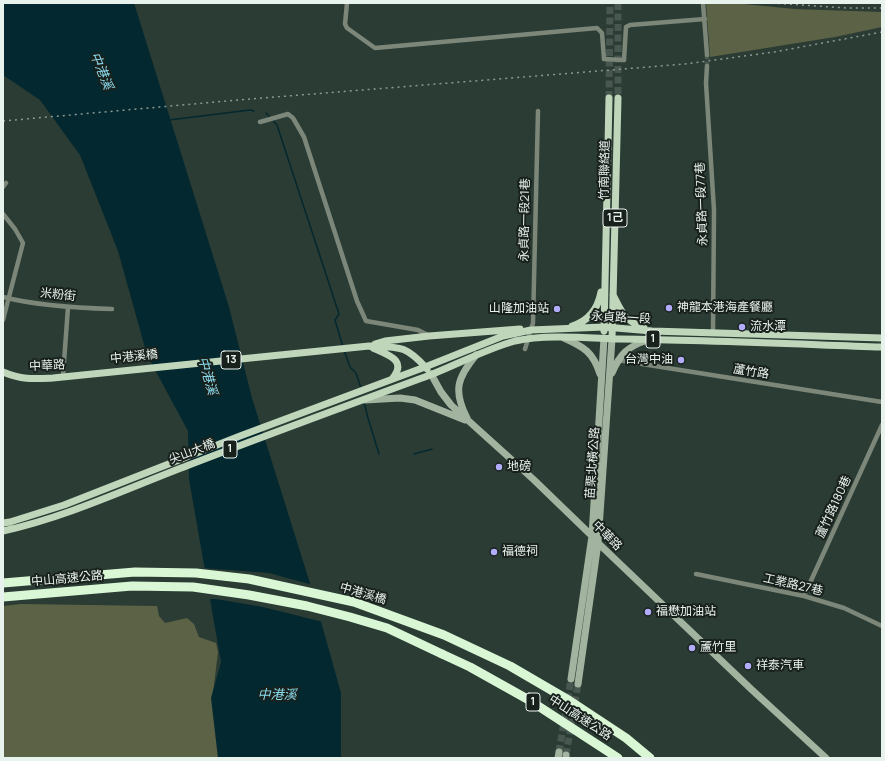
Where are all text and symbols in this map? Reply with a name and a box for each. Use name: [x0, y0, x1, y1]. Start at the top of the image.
water label: 中港溪: [86, 50, 116, 92]
street label: 竹南聯絡道: [597, 140, 613, 200]
street label: 永貞路一段77巷: [693, 162, 711, 246]
street label: 永貞路一段21巷: [517, 178, 533, 262]
road number: 1己: [603, 209, 627, 227]
street label: 米粉街: [39, 286, 77, 304]
place label: 神龍本港海產餐廳: [677, 301, 773, 315]
place label: 山隆加油站: [489, 302, 549, 316]
marker: 神龍本港海產餐廳: [664, 303, 674, 313]
marker: 山隆加油站: [552, 304, 562, 314]
street label: 永貞路一段: [591, 309, 651, 327]
place label: 流水潭: [750, 320, 786, 334]
marker: 流水潭: [737, 322, 747, 332]
road number: 1: [646, 330, 660, 348]
street label: 中港溪橋: [109, 347, 159, 367]
road number: 13: [221, 351, 241, 369]
place label: 台灣中油: [625, 353, 673, 367]
water label: 中港溪: [194, 355, 220, 397]
marker: 台灣中油: [676, 355, 686, 365]
street label: 中華路: [29, 358, 65, 374]
street label: 蘆竹路: [732, 362, 770, 382]
street label: 苗栗北橫公路: [583, 427, 603, 499]
street label: 尖山大橋: [167, 437, 217, 467]
road number: 1: [223, 440, 237, 458]
place label: 地磅: [507, 460, 531, 474]
marker: 地磅: [494, 462, 504, 472]
street label: 蘆竹路180巷: [813, 474, 855, 540]
street label: 中華路: [589, 518, 625, 554]
place label: 福德祠: [502, 545, 538, 559]
marker: 福德祠: [489, 547, 499, 557]
street label: 中山高速公路: [31, 569, 103, 589]
street label: 工業路27巷: [762, 571, 824, 599]
street label: 中港溪橋: [338, 580, 388, 608]
place label: 福懋加油站: [656, 605, 716, 619]
marker: 福懋加油站: [643, 607, 653, 617]
place label: 蘆竹里: [700, 641, 736, 655]
marker: 蘆竹里: [687, 643, 697, 653]
place label: 祥泰汽車: [756, 659, 804, 673]
marker: 祥泰汽車: [743, 661, 753, 671]
water label: 中港溪: [258, 687, 296, 703]
street label: 中山高速公路: [546, 692, 614, 744]
road number: 1: [526, 693, 540, 711]

